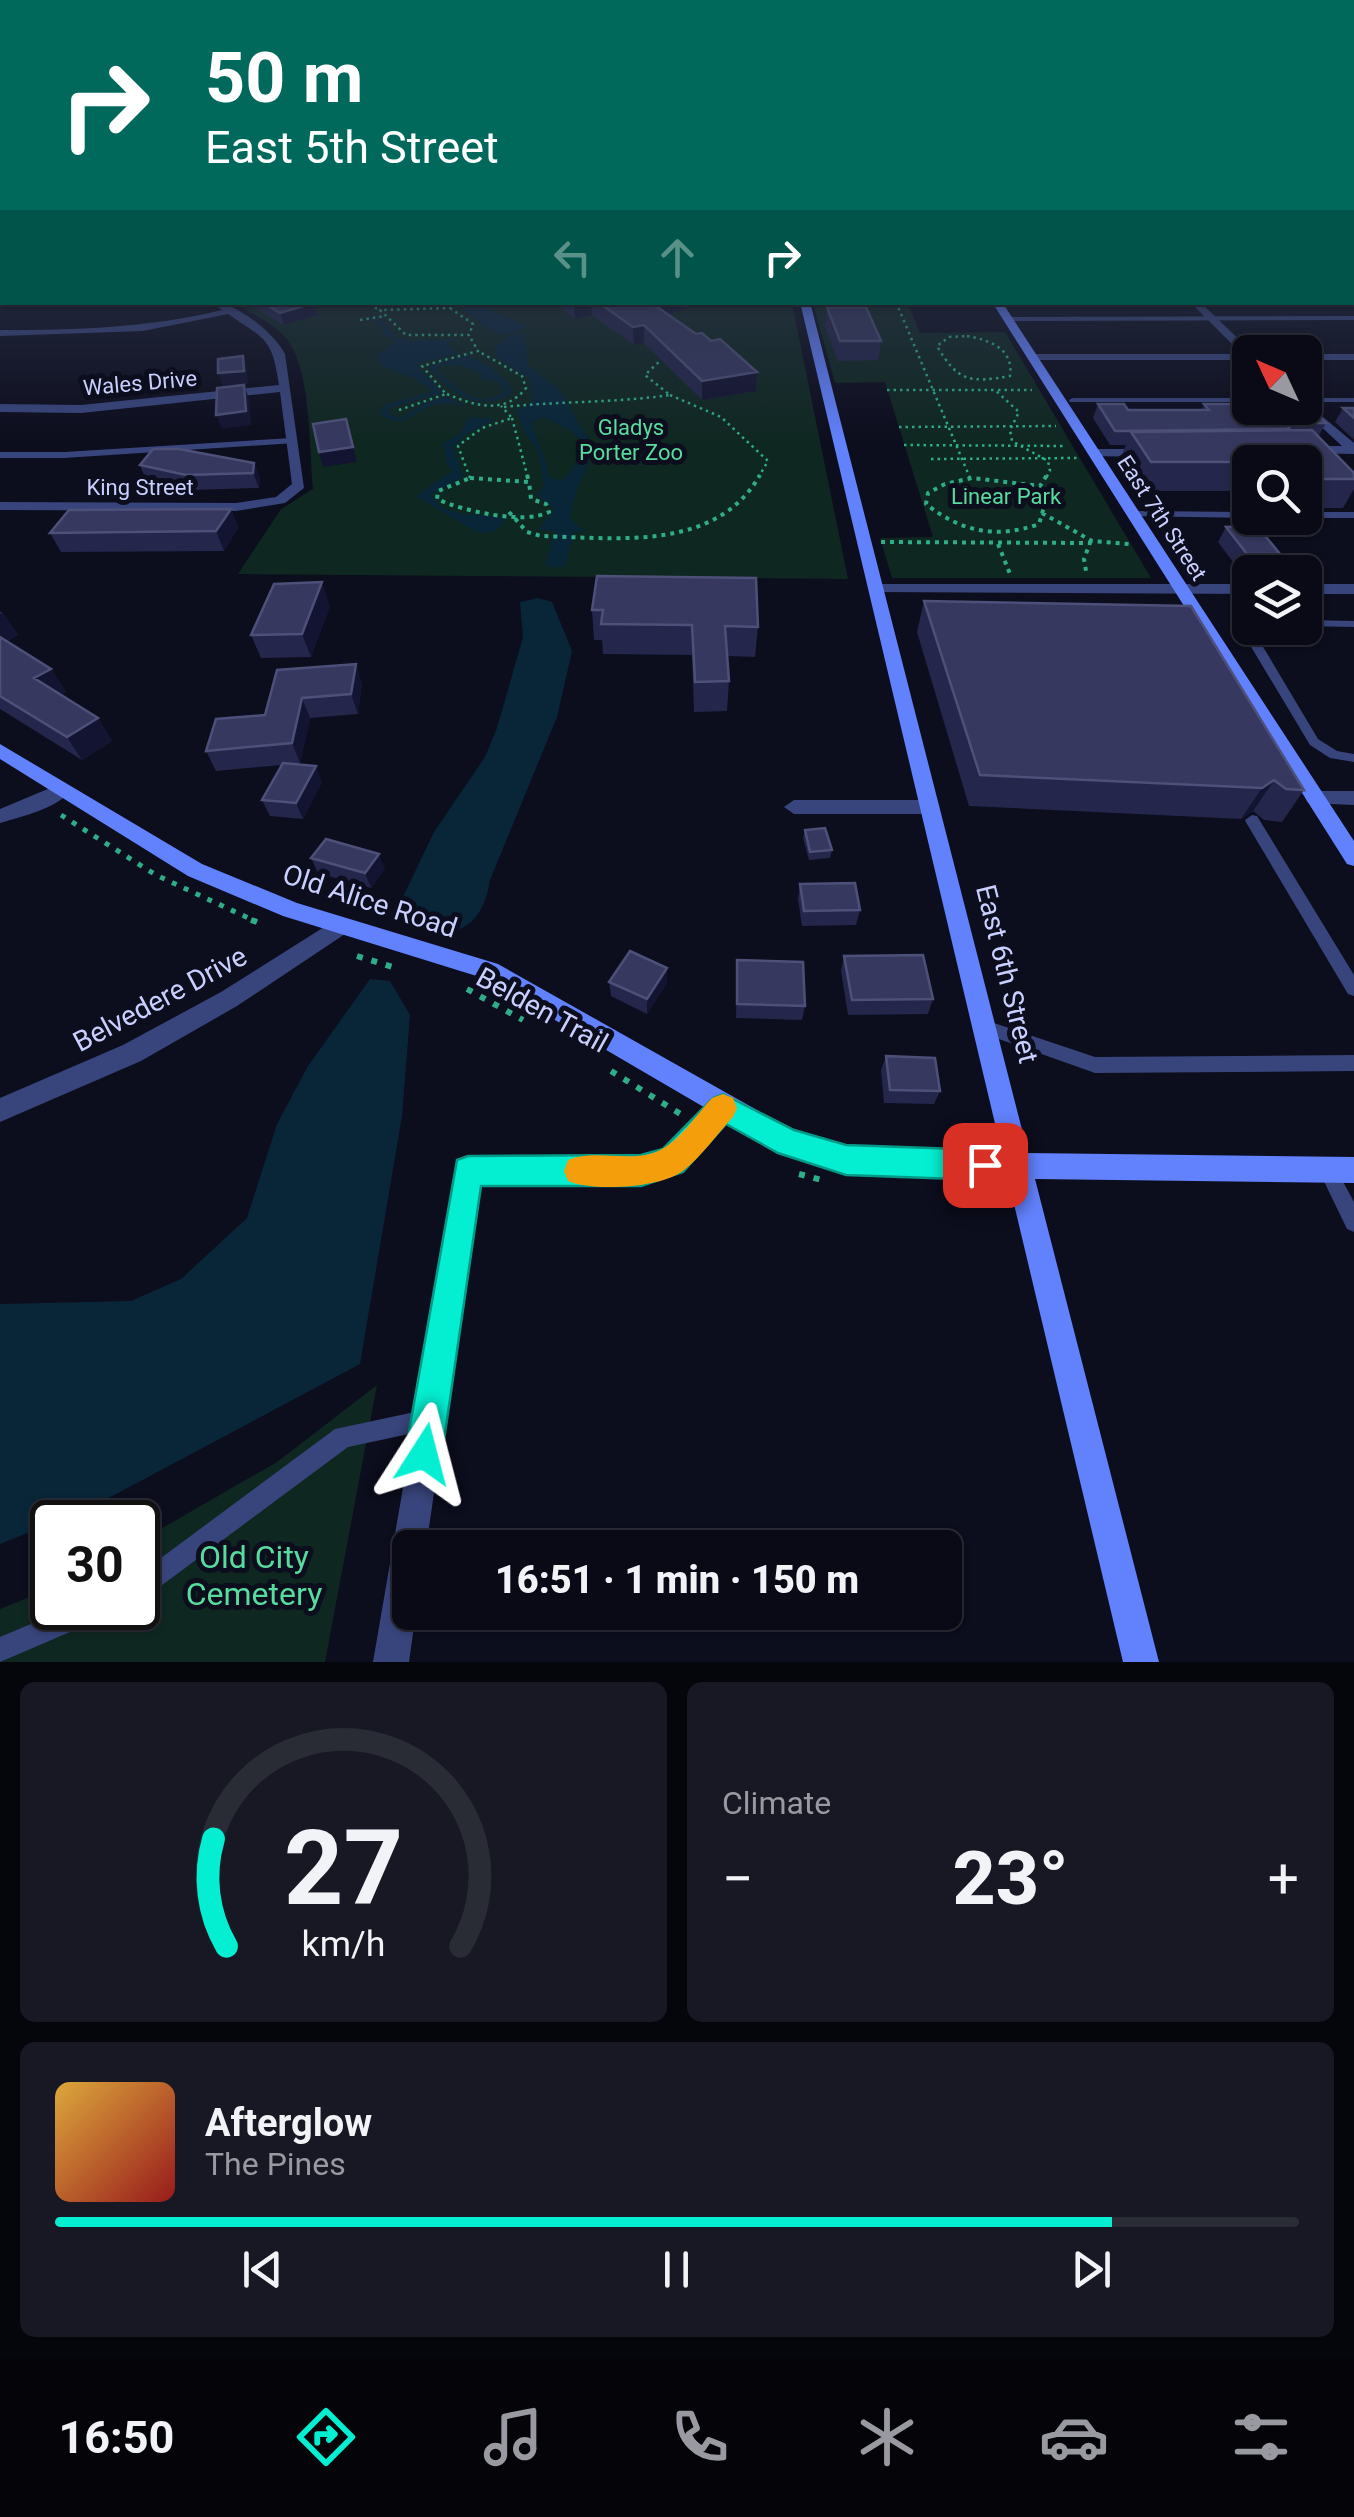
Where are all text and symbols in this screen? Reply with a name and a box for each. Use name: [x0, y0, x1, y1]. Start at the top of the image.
text: 50 m: [205, 37, 363, 119]
icon: right: [40, 40, 170, 170]
text: East 5th Street: [205, 121, 499, 174]
icon: left: [545, 230, 600, 285]
icon: ahead: [650, 230, 705, 285]
icon: right: [755, 230, 810, 285]
north arrow: [1232, 335, 1322, 425]
map controls: [1232, 335, 1322, 645]
street label: Wales Drive: [82, 366, 198, 400]
park label: Gladys Porter Zoo: [579, 415, 683, 465]
button: search: [1232, 445, 1322, 535]
street label: East 7th Street: [1112, 451, 1212, 585]
street label: King Street: [86, 475, 194, 500]
park label: Linear Park: [951, 484, 1062, 509]
button: layers: [1232, 555, 1322, 645]
street label: Old Alice Road: [279, 857, 461, 945]
street label: East 6th Street: [969, 881, 1045, 1067]
street label: Belvedere Drive: [68, 939, 252, 1059]
street label: Belden Trail: [471, 960, 613, 1060]
pin: [943, 1123, 1028, 1208]
icon: arrive: [958, 1138, 1013, 1193]
position arrow: [372, 1402, 476, 1506]
speed limit sign: 30: [30, 1500, 160, 1630]
park label: Old City Cemetery: [186, 1538, 322, 1613]
text: 16:51 · 1 min · 150 m: [495, 1558, 859, 1602]
text: Climate: [722, 1784, 831, 1822]
text: 27: [284, 1808, 403, 1929]
text: 23°: [953, 1834, 1069, 1922]
text: −: [722, 1847, 753, 1911]
text: +: [1268, 1847, 1299, 1911]
text: km/h: [302, 1923, 385, 1965]
text: Afterglow: [205, 2101, 372, 2145]
text: The Pines: [205, 2145, 346, 2183]
icon: previous: [235, 2242, 290, 2297]
icon: pause: [649, 2242, 704, 2297]
icon: next: [1064, 2242, 1119, 2297]
icon: directions: [291, 2402, 361, 2472]
icon: music: [478, 2402, 548, 2472]
icon: phone: [665, 2402, 735, 2472]
icon: climate: [852, 2402, 922, 2472]
icon: car: [1039, 2402, 1109, 2472]
icon: filters: [1226, 2402, 1296, 2472]
text: 16:50: [58, 2411, 174, 2464]

